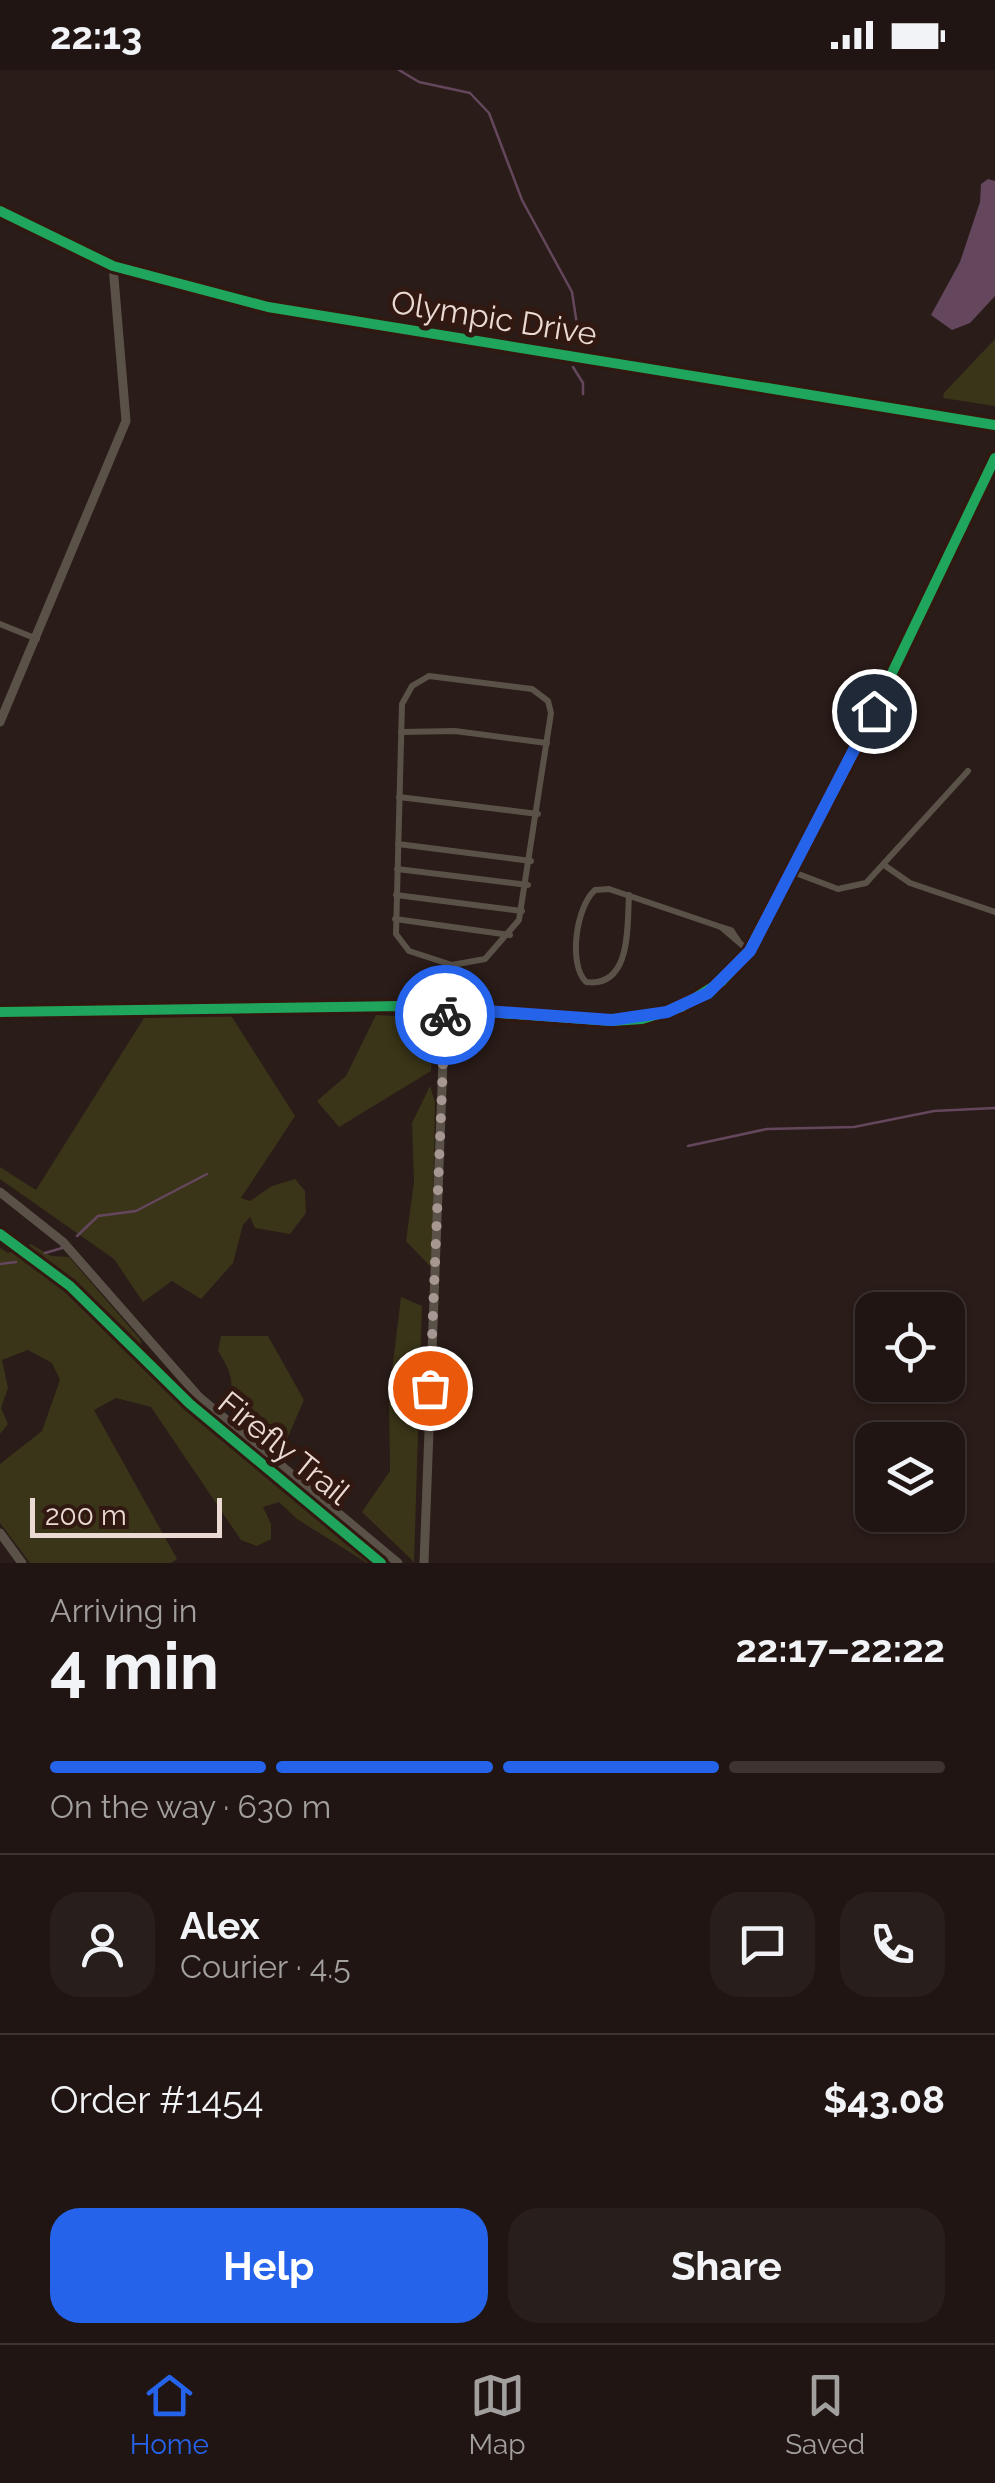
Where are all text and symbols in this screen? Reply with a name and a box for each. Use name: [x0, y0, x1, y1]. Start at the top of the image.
text: 22:13: [50, 13, 142, 58]
street label: Olympic Drive: [389, 283, 600, 352]
pin: [832, 669, 917, 754]
icon: home: [847, 684, 902, 739]
courier: [395, 965, 495, 1065]
icon: bike: [418, 988, 473, 1043]
map controls: [855, 1292, 965, 1532]
button: locate: [855, 1292, 965, 1402]
pin: [388, 1346, 473, 1431]
icon: bag: [403, 1361, 458, 1416]
street label: Firefly Trail: [211, 1384, 358, 1512]
button: layers: [855, 1422, 965, 1532]
scale bar: [30, 1493, 222, 1538]
text: 200 m: [45, 1499, 127, 1532]
text: Arriving in: [50, 1592, 197, 1629]
text: 22:17–22:22: [735, 1626, 945, 1671]
text: 4 min: [50, 1628, 219, 1704]
text: On the way · 630 m: [50, 1788, 331, 1825]
button: person: [50, 1892, 155, 1997]
button: chat: [710, 1892, 815, 1997]
button: phone: [840, 1892, 945, 1997]
text: Alex: [180, 1903, 260, 1948]
text: Courier · 4.5: [180, 1948, 351, 1985]
text: Order #1454: [50, 2077, 264, 2122]
text: $43.08: [823, 2077, 945, 2122]
button: Help: [50, 2208, 488, 2323]
button: Share: [508, 2208, 945, 2323]
tab: Home: [130, 2368, 209, 2461]
tab: Map: [469, 2368, 526, 2461]
tab: Saved: [785, 2368, 865, 2461]

